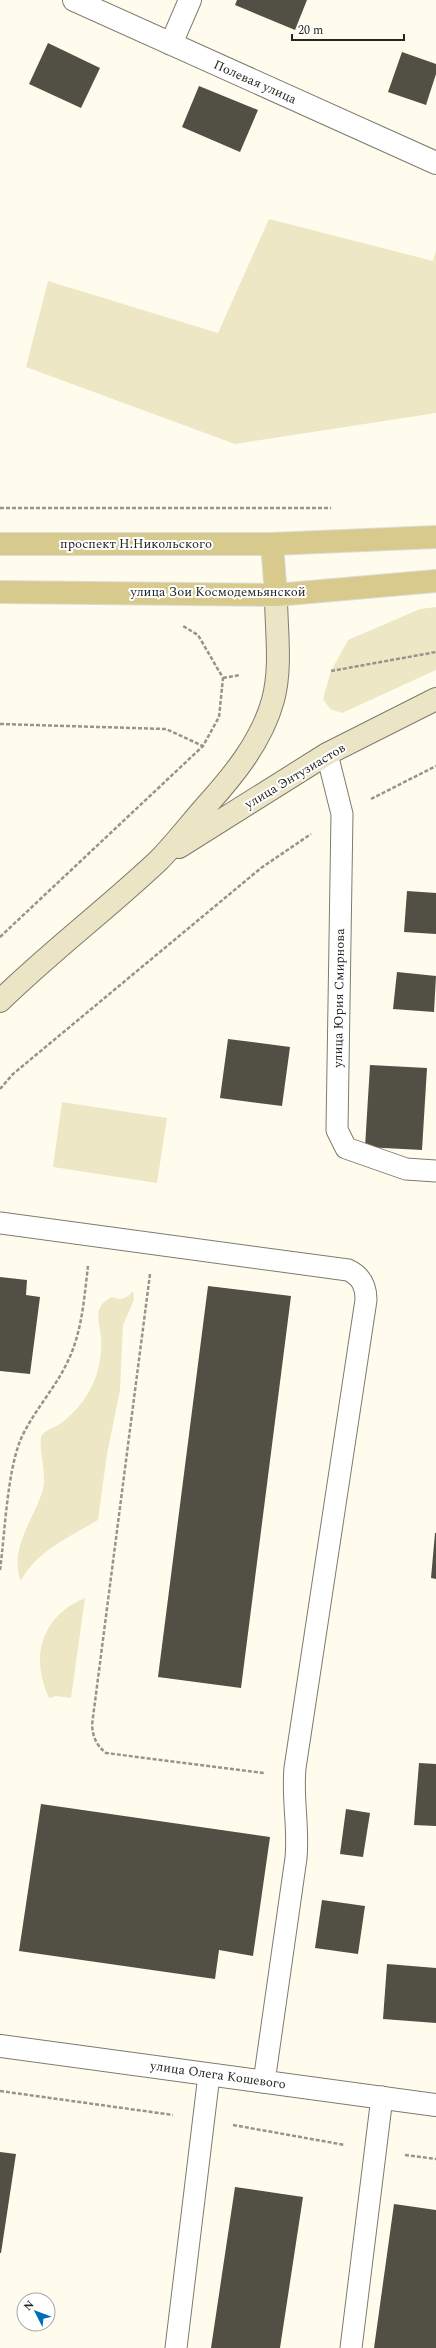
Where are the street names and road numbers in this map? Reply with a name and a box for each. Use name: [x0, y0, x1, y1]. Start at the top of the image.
street label: Полевая улица: [210, 55, 300, 109]
street label: проспект Н.Никольского: [60, 534, 212, 554]
street label: улица Зои Космодемьянской: [129, 582, 306, 602]
street label: улица Энтузиастов: [240, 738, 350, 815]
street label: улица Юрия Смирнова: [328, 928, 350, 1069]
street label: улица Олега Кошевого: [148, 2055, 287, 2094]

